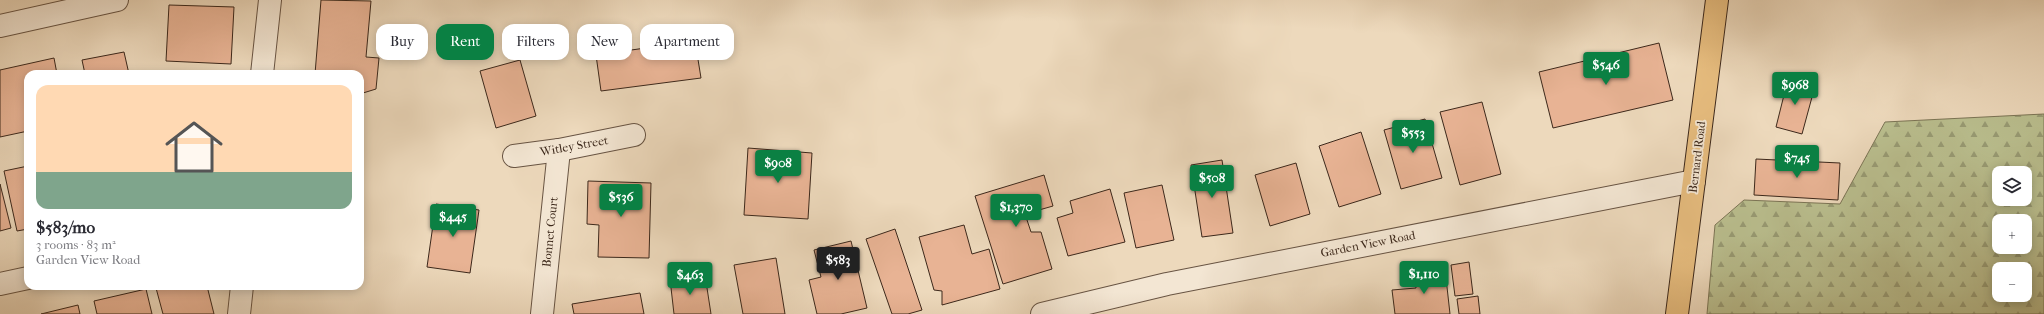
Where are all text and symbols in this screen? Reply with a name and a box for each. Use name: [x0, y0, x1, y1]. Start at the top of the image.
chip: Buy: [376, 24, 428, 60]
chip: Rent: [436, 24, 494, 60]
chip: Filters: [502, 24, 569, 60]
chip: New: [577, 24, 632, 60]
chip: Apartment: [640, 24, 734, 60]
pin: $546: [1582, 52, 1630, 86]
text: $546: [1592, 57, 1620, 72]
pin: $968: [1771, 72, 1819, 106]
text: $968: [1781, 77, 1809, 92]
icon: home: [158, 111, 230, 183]
pin: $553: [1389, 120, 1437, 154]
street label: Bernard Road: [1686, 120, 1708, 194]
text: $553: [1401, 125, 1425, 140]
street label: Witley Street: [538, 133, 610, 159]
pin: $745: [1773, 145, 1821, 179]
pin: $908: [754, 150, 802, 184]
text: $745: [1784, 150, 1810, 165]
text: $908: [764, 155, 792, 170]
pin: $508: [1188, 165, 1236, 199]
map controls: [1992, 166, 2032, 302]
button: layers: [1992, 166, 2032, 206]
text: $508: [1199, 170, 1225, 185]
pin: $536: [597, 184, 645, 218]
text: $536: [608, 189, 634, 204]
pin: $1,370: [983, 194, 1049, 228]
street label: Bonnet Court: [539, 195, 561, 268]
text: $1,370: [999, 199, 1033, 214]
pin: $445: [429, 204, 477, 238]
text: $445: [439, 209, 467, 224]
button: +: [1992, 214, 2032, 254]
text: $583/mo: [36, 217, 95, 237]
street label: Garden View Road: [1319, 228, 1417, 260]
text: 3 rooms · 83 m²: [36, 237, 116, 252]
pin: $583: [814, 247, 862, 281]
text: Garden View Road: [36, 252, 140, 267]
text: $583: [826, 252, 850, 267]
pin: $1,110: [1391, 261, 1457, 295]
pin: $463: [666, 262, 714, 296]
button: −: [1992, 262, 2032, 302]
text: $1,110: [1409, 266, 1439, 281]
text: $463: [676, 267, 704, 282]

